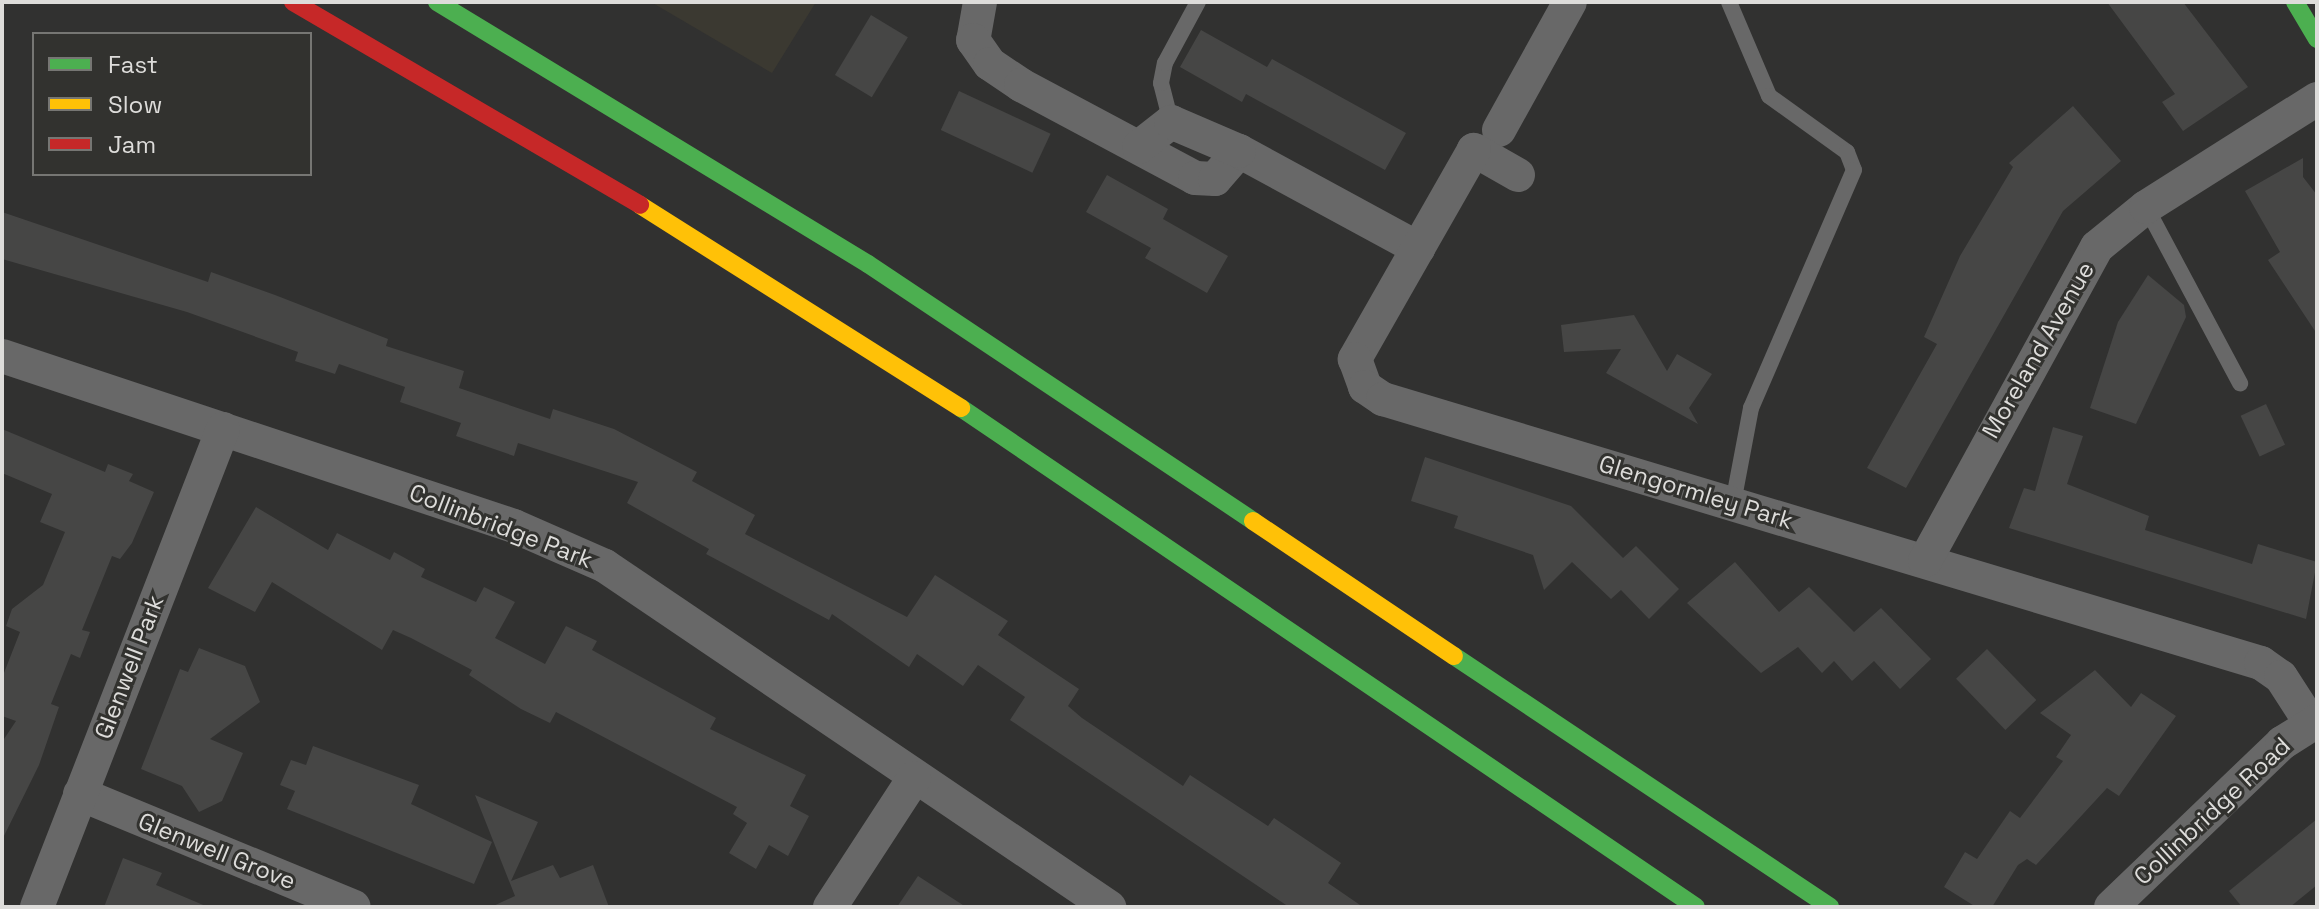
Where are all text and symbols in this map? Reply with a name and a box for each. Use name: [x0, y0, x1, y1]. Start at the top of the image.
legend: [32, 32, 312, 176]
text: Fast: [108, 49, 158, 80]
text: Slow: [108, 89, 162, 120]
text: Jam: [108, 129, 156, 160]
street label: Moreland Avenue: [1976, 257, 2100, 443]
street label: Glengormley Park: [1595, 449, 1797, 535]
street label: Collinbridge Park: [405, 478, 597, 574]
street label: Glenwell Park: [88, 591, 170, 743]
street label: Collinbridge Road: [2128, 731, 2296, 891]
street label: Glenwell Grove: [134, 806, 300, 896]

